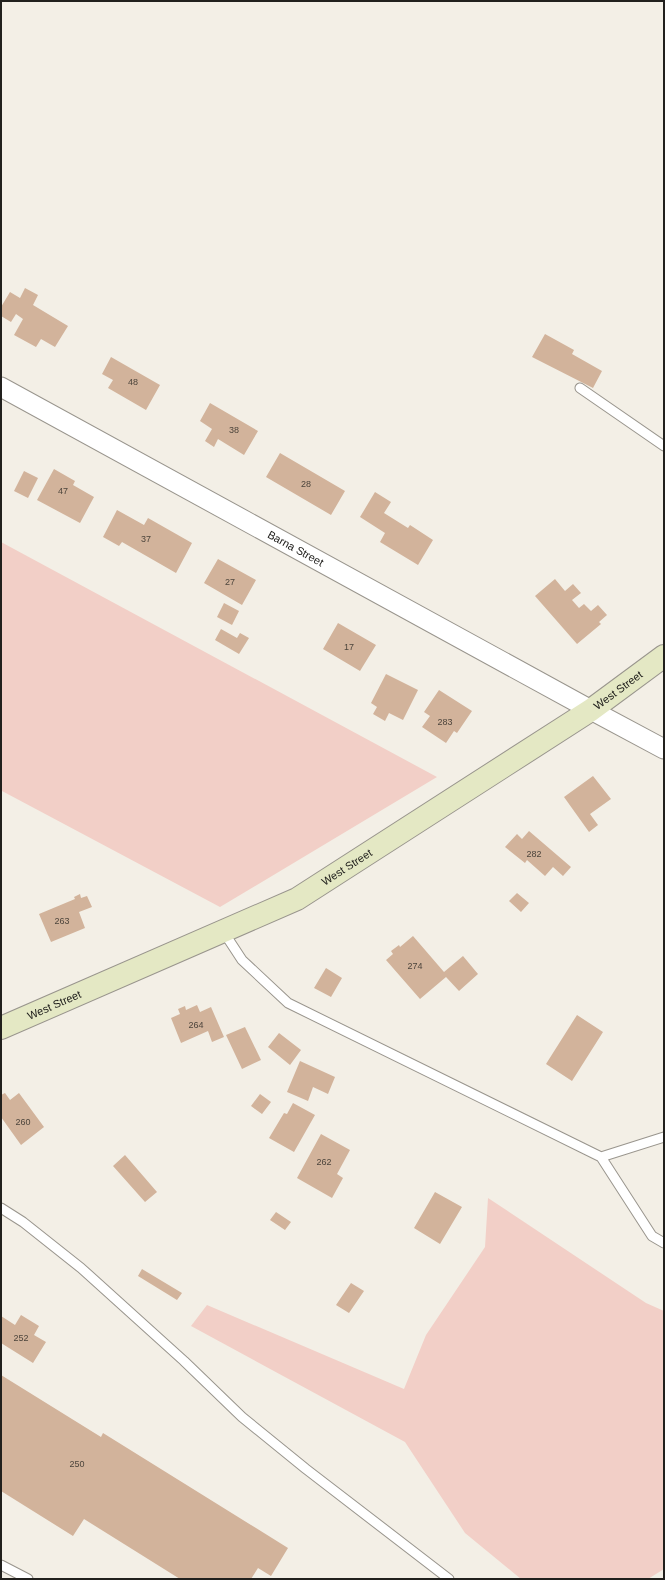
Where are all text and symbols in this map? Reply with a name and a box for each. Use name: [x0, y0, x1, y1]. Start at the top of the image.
house number: 48: [128, 377, 138, 387]
house number: 38: [229, 425, 239, 435]
house number: 28: [301, 479, 311, 489]
house number: 47: [58, 486, 68, 496]
street label: Barna Street: [266, 528, 326, 568]
house number: 37: [141, 534, 151, 544]
house number: 27: [225, 577, 235, 587]
house number: 17: [344, 642, 354, 652]
street label: West Street: [591, 668, 645, 712]
house number: 283: [437, 717, 453, 727]
street label: West Street: [319, 846, 374, 888]
house number: 282: [526, 849, 542, 859]
house number: 263: [54, 916, 70, 926]
house number: 274: [407, 961, 423, 971]
street label: West Street: [25, 988, 83, 1022]
house number: 264: [188, 1020, 204, 1030]
house number: 260: [15, 1117, 31, 1127]
house number: 262: [316, 1157, 332, 1167]
house number: 252: [13, 1333, 29, 1343]
house number: 250: [69, 1459, 85, 1469]

